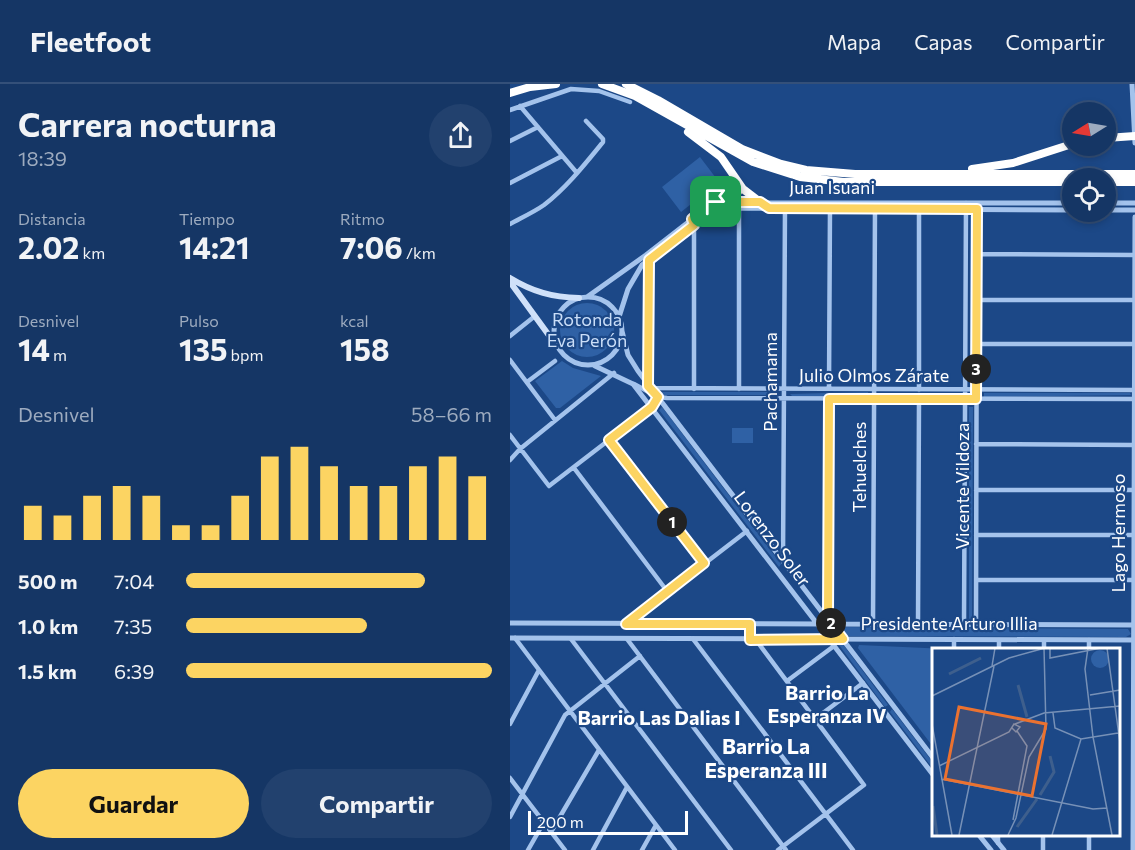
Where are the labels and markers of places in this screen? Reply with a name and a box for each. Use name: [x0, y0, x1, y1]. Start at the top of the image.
pin: [690, 176, 741, 227]
pin: 3: [961, 354, 991, 384]
pin: 1: [657, 507, 687, 537]
pin: 2: [816, 608, 846, 638]

